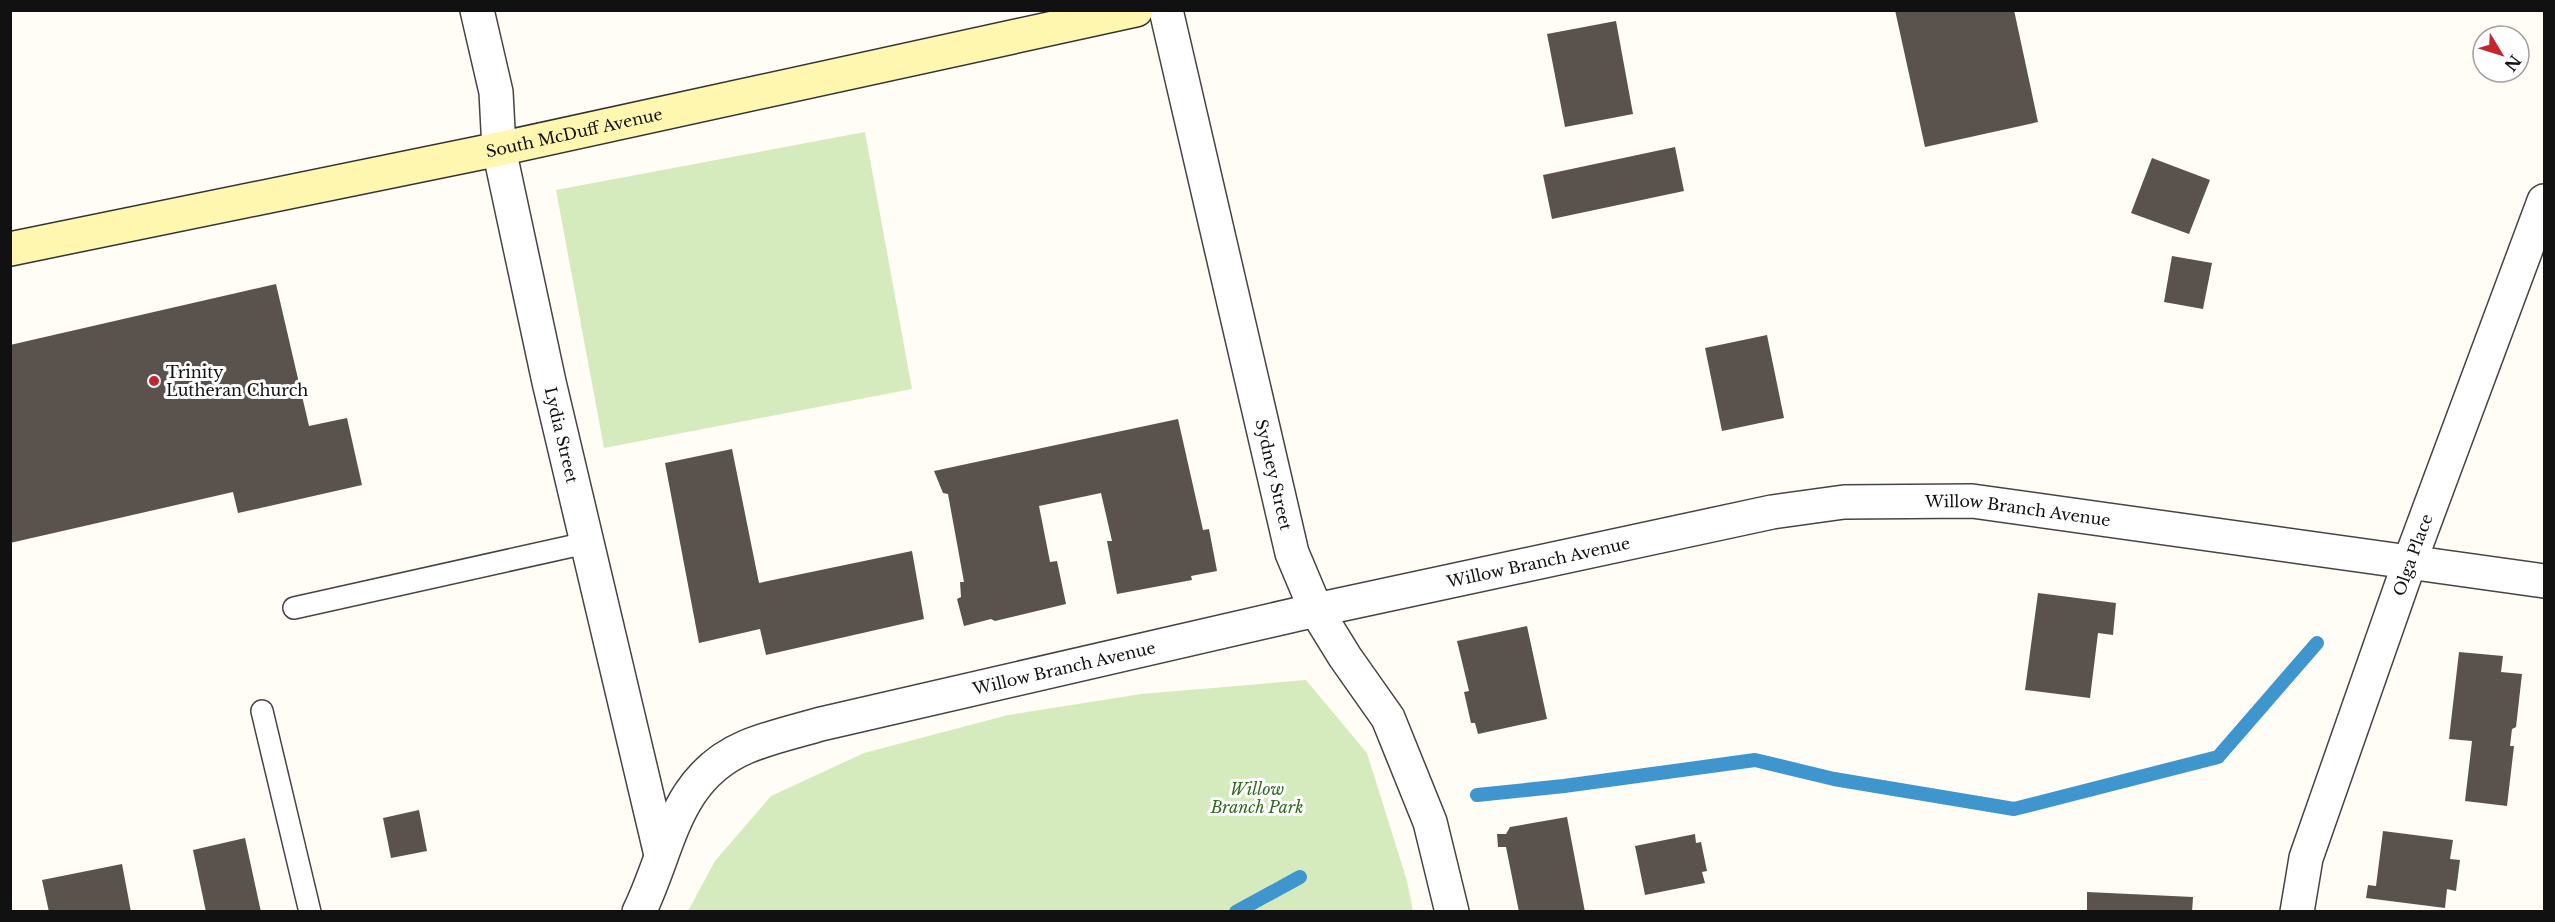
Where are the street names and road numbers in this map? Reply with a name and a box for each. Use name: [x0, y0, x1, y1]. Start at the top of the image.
street label: South McDuff Avenue: [484, 104, 664, 161]
street label: Lydia Street: [541, 385, 583, 485]
street label: Sydney Street: [1251, 417, 1296, 532]
street label: Willow Branch Avenue: [1924, 491, 2112, 530]
street label: Olga Place: [2389, 511, 2437, 599]
street label: Willow Branch Avenue: [1444, 533, 1632, 592]
street label: Willow Branch Avenue: [970, 637, 1157, 699]

